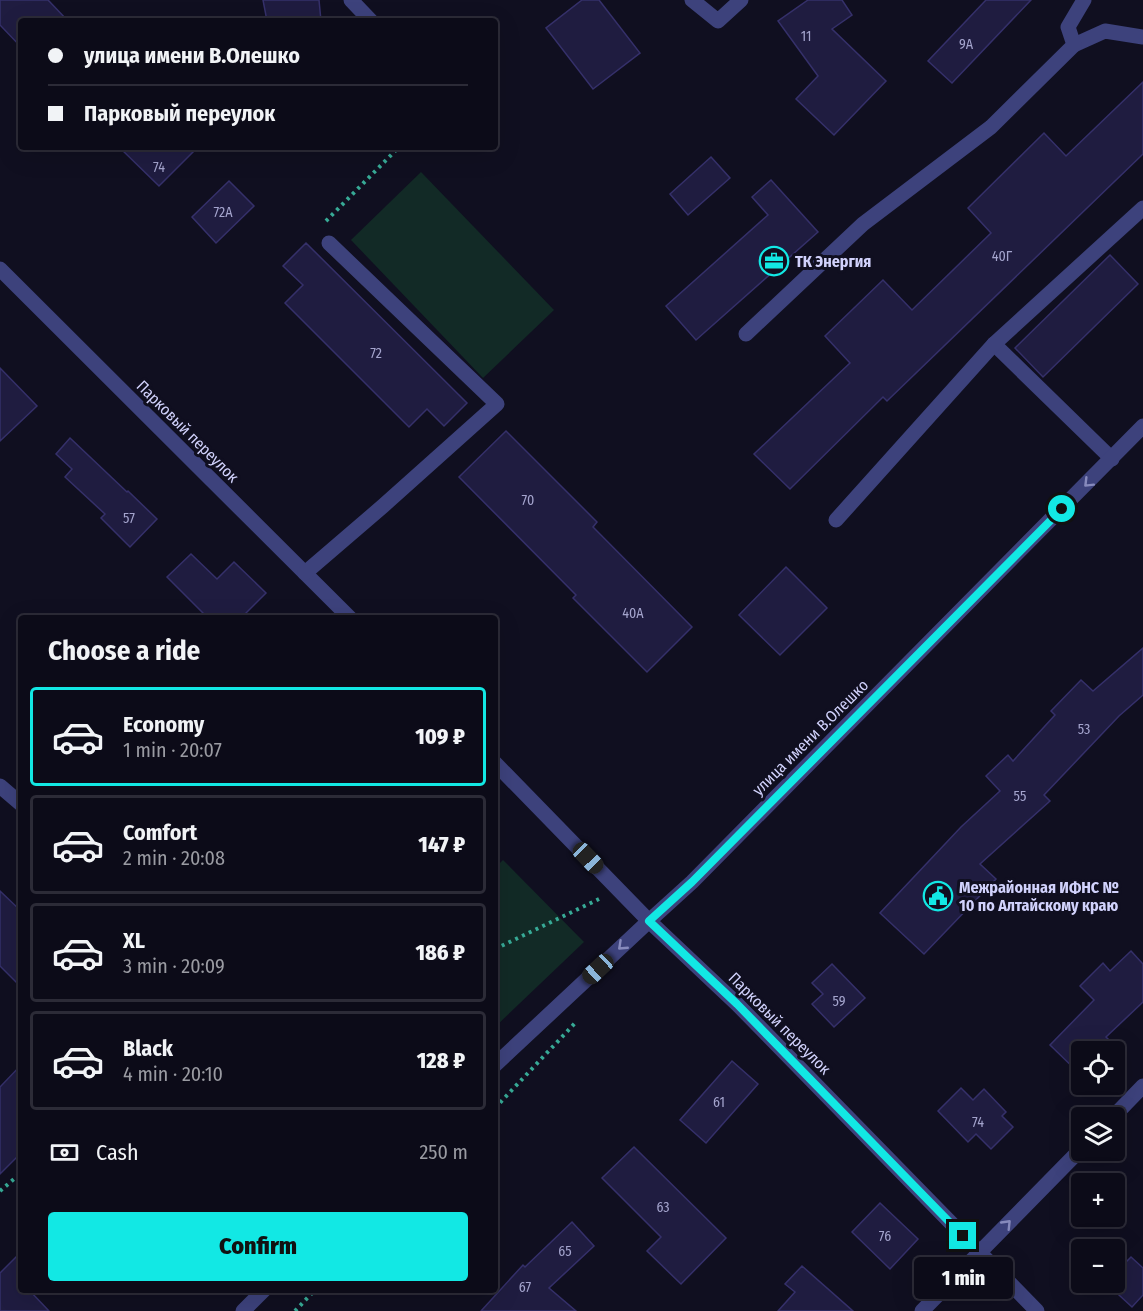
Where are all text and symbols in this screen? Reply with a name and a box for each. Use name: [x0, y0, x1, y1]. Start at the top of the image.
house number: 11: [801, 28, 811, 45]
house number: 9А: [959, 36, 974, 53]
text: улица имени В.Олешко: [84, 42, 300, 69]
text: Парковый переулок: [84, 100, 275, 127]
house number: 74: [153, 159, 165, 176]
house number: 72А: [213, 204, 233, 221]
office icon: ТК Энергия: [758, 245, 790, 277]
house number: 40Г: [992, 248, 1013, 265]
place label: ТК Энергия: [795, 252, 871, 271]
house number: 72: [370, 345, 382, 362]
street label: Парковый переулок: [133, 376, 243, 487]
one-way arrow: [1084, 476, 1095, 487]
house number: 70: [522, 492, 534, 509]
route start: [1048, 495, 1075, 522]
house number: 57: [123, 510, 135, 527]
house number: 40А: [622, 605, 644, 622]
text: Choose a ride: [48, 635, 200, 667]
street label: улица имени В.Олешко: [748, 675, 872, 799]
icon: car: [51, 710, 105, 764]
text: Economy: [123, 711, 204, 738]
house number: 53: [1078, 721, 1090, 738]
text: 109 ₽: [415, 723, 465, 750]
text: 1 min · 20:07: [123, 738, 222, 762]
house number: 55: [1014, 788, 1026, 805]
icon: car: [51, 818, 105, 872]
text: Comfort: [123, 819, 197, 846]
text: 147 ₽: [418, 831, 465, 858]
car: [569, 839, 607, 877]
text: 2 min · 20:08: [123, 846, 225, 870]
place label: Межрайонная ИФНС № 10 по Алтайскому краю: [959, 878, 1119, 915]
public building icon: Межрайонная ИФНС № 10 по Алтайскому краю: [922, 880, 954, 912]
icon: car: [51, 926, 105, 980]
text: XL: [123, 927, 145, 954]
text: 186 ₽: [415, 939, 465, 966]
one-way arrow: [618, 939, 628, 950]
car: [579, 950, 617, 988]
text: 3 min · 20:09: [123, 954, 225, 978]
street label: Парковый переулок: [725, 968, 835, 1079]
house number: 59: [832, 993, 846, 1010]
icon: car: [51, 1034, 105, 1088]
text: Black: [123, 1035, 173, 1062]
map controls: [1071, 1041, 1125, 1293]
button: locate: [1071, 1041, 1125, 1095]
text: 128 ₽: [417, 1047, 465, 1074]
text: 4 min · 20:10: [123, 1062, 223, 1086]
house number: 61: [713, 1094, 725, 1111]
button: layers: [1071, 1107, 1125, 1161]
house number: 74: [972, 1114, 984, 1131]
icon: cash: [48, 1136, 81, 1169]
text: Cash: [96, 1139, 139, 1166]
text: 250 m: [420, 1140, 468, 1164]
button: +: [1071, 1173, 1125, 1227]
house number: 63: [656, 1199, 670, 1216]
button: Confirm: [48, 1212, 468, 1281]
one-way arrow: [1000, 1221, 1011, 1231]
route end: [949, 1222, 976, 1249]
house number: 76: [879, 1228, 891, 1245]
button: −: [1071, 1239, 1125, 1293]
house number: 65: [558, 1243, 572, 1260]
callout: 1 min: [914, 1257, 1012, 1299]
text: 1 min: [942, 1266, 985, 1290]
house number: 67: [519, 1279, 531, 1296]

